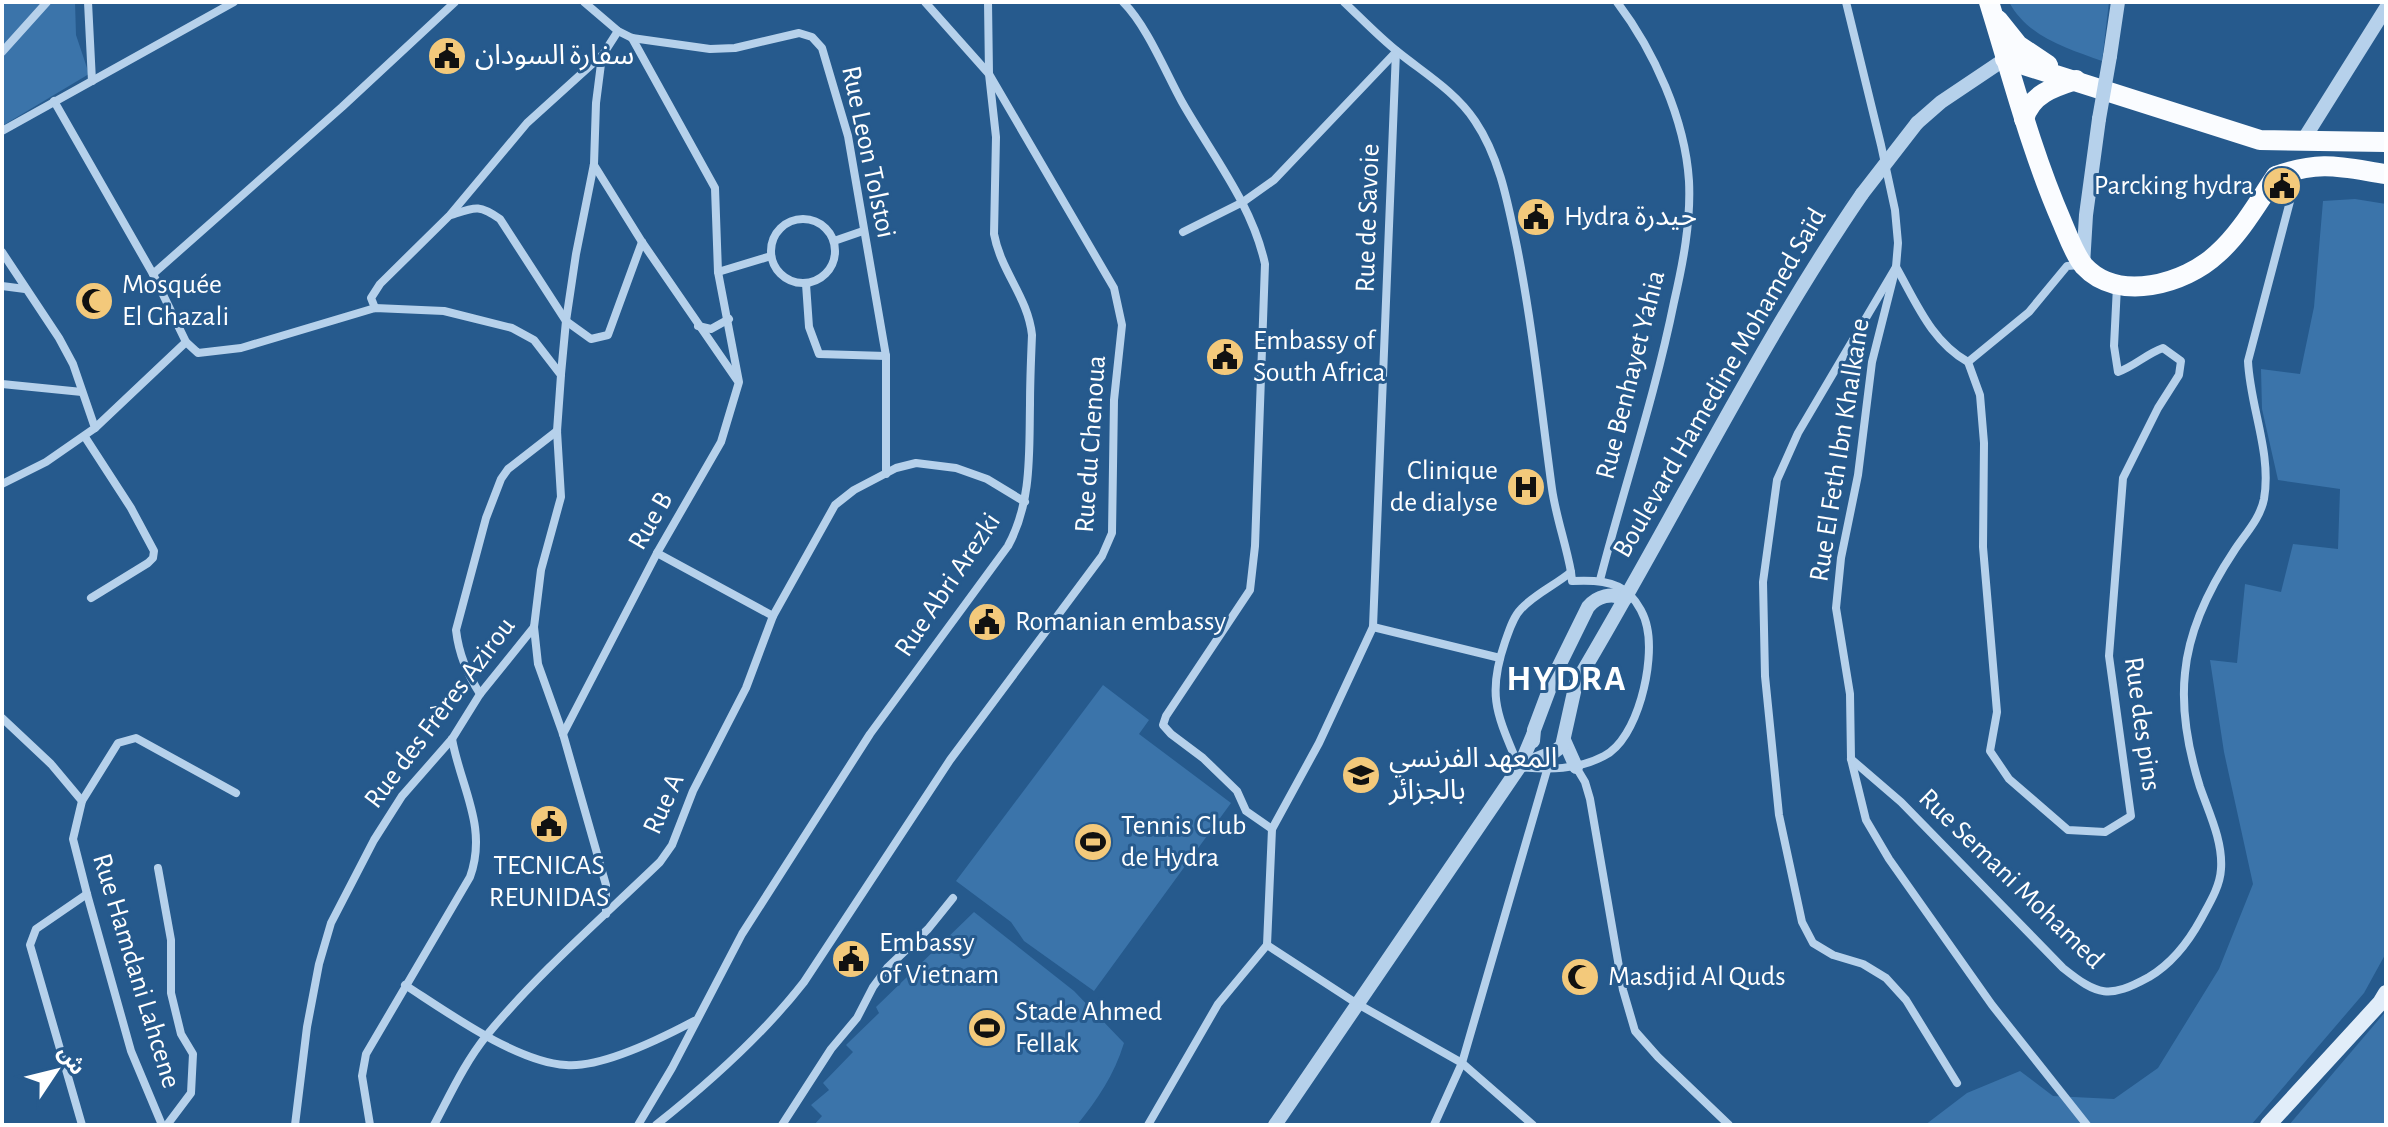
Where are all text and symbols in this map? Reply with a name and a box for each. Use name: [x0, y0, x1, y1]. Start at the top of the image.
public building icon: سفارة السودان: [426, 35, 468, 77]
place label: سفارة السودان: [475, 42, 634, 71]
street label: Rue Leon Tolstoi: [836, 63, 900, 241]
street label: Rue de Savoie: [1351, 143, 1385, 293]
public building icon: Parcking hydra: [2261, 165, 2303, 207]
place label: Parcking hydra: [2094, 172, 2254, 200]
public building icon: Hydra حيدرة: [1515, 196, 1557, 238]
place label: Hydra حيدرة: [1564, 203, 1697, 232]
street label: Boulevard Hamedine Mohamed Saïd: [1608, 203, 1832, 563]
street label: Rue Benhayet Yahia: [1592, 268, 1671, 482]
place label: Mosquée El Ghazali: [122, 271, 229, 331]
mosque icon: Mosquée El Ghazali: [73, 280, 115, 322]
street label: Rue El Feth Ibn Khalkane: [1805, 316, 1875, 584]
place label: Embassy of South Africa: [1253, 327, 1386, 387]
public building icon: Embassy of South Africa: [1204, 336, 1246, 378]
street label: Rue du Chenoua: [1071, 354, 1111, 534]
place label: Clinique de dialyse: [1390, 457, 1498, 517]
hospital icon: Clinique de dialyse: [1505, 466, 1547, 508]
street label: Rue B: [623, 487, 679, 555]
street label: Rue Abri Arezki: [890, 508, 1006, 662]
public building icon: Romanian embassy: [966, 601, 1008, 643]
place label: Romanian embassy: [1015, 608, 1226, 636]
street label: Rue des Frères Azirou: [359, 612, 521, 814]
street label: Rue des pins: [2119, 655, 2165, 793]
district label: HYDRA: [1506, 661, 1628, 697]
place label: المعهد الفرنسي بالجزائر: [1388, 745, 1557, 806]
school or university icon: المعهد الفرنسي بالجزائر: [1340, 754, 1382, 796]
street label: Rue A: [638, 770, 690, 838]
street label: Rue Semani Mohamed: [1913, 784, 2109, 974]
public building icon: TECNICAS REUNIDAS: [528, 803, 570, 845]
place label: Tennis Club de Hydra: [1121, 812, 1246, 872]
sports icon: Tennis Club de Hydra: [1072, 821, 1114, 863]
street label: Rue Hamdani Lahcene: [87, 850, 185, 1092]
place label: TECNICAS REUNIDAS: [489, 852, 609, 912]
place label: Embassy of Vietnam: [879, 929, 999, 989]
public building icon: Embassy of Vietnam: [830, 938, 872, 980]
mosque icon: Masdjid Al Quds: [1559, 956, 1601, 998]
place label: Masdjid Al Quds: [1608, 963, 1786, 991]
place label: Stade Ahmed Fellak: [1015, 998, 1162, 1058]
sports icon: Stade Ahmed Fellak: [966, 1007, 1008, 1049]
north arrow: [16, 1031, 96, 1111]
text: ش: [53, 1041, 89, 1079]

